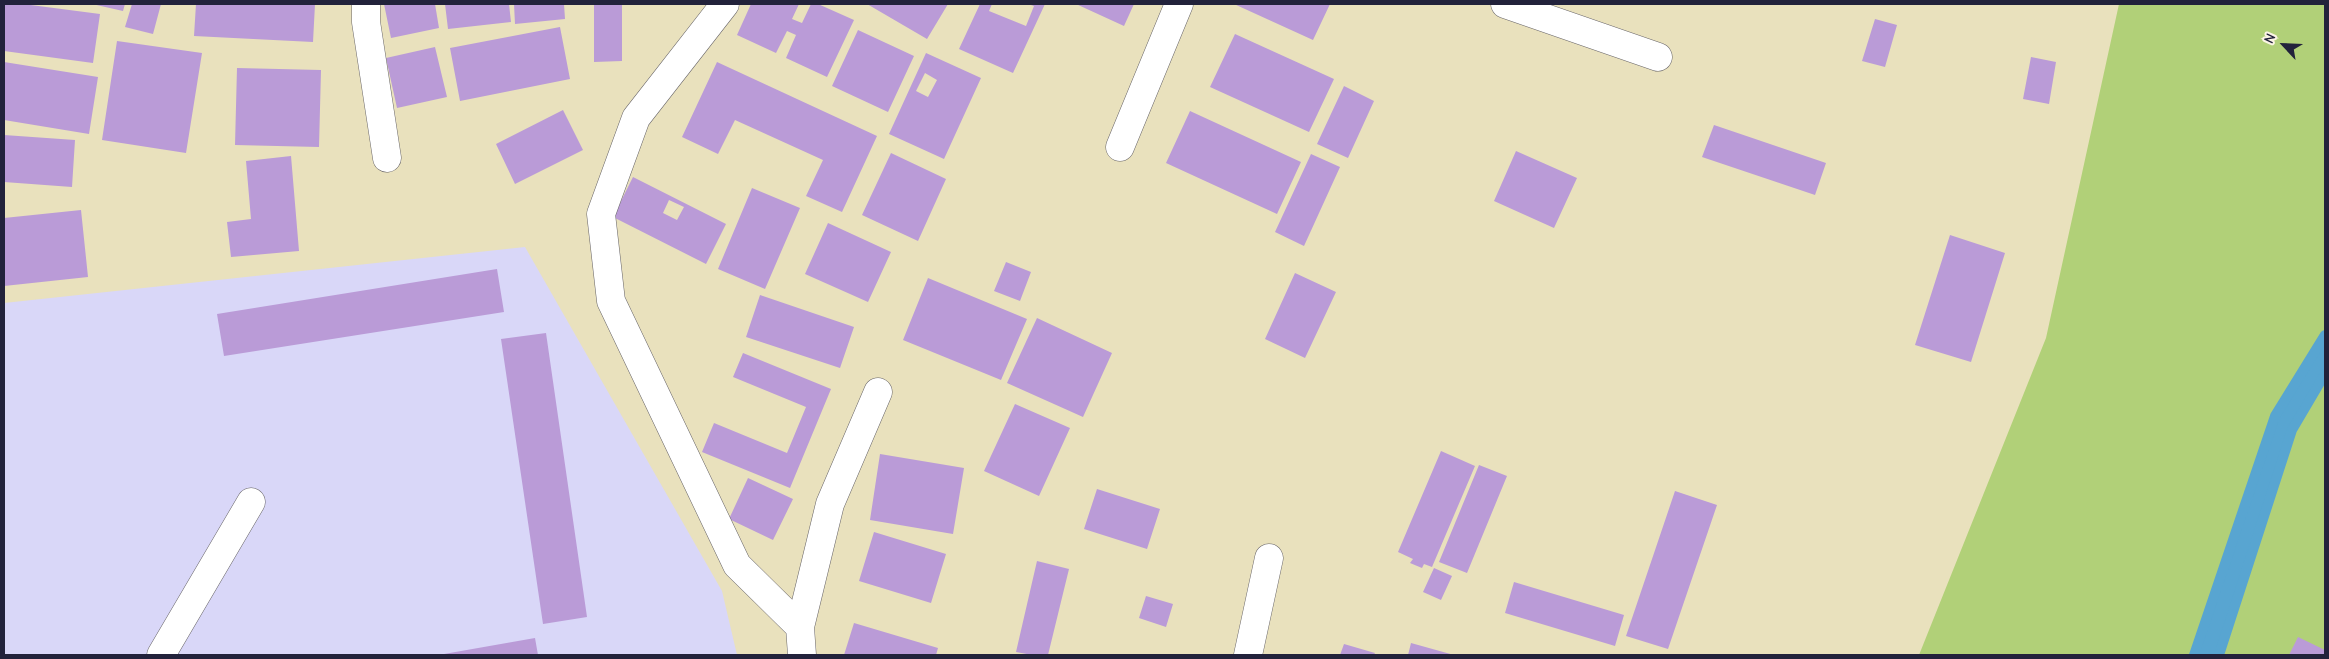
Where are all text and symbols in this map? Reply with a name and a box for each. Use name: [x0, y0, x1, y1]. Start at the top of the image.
north arrow: [2259, 20, 2309, 70]
text: N: [2260, 31, 2280, 46]

